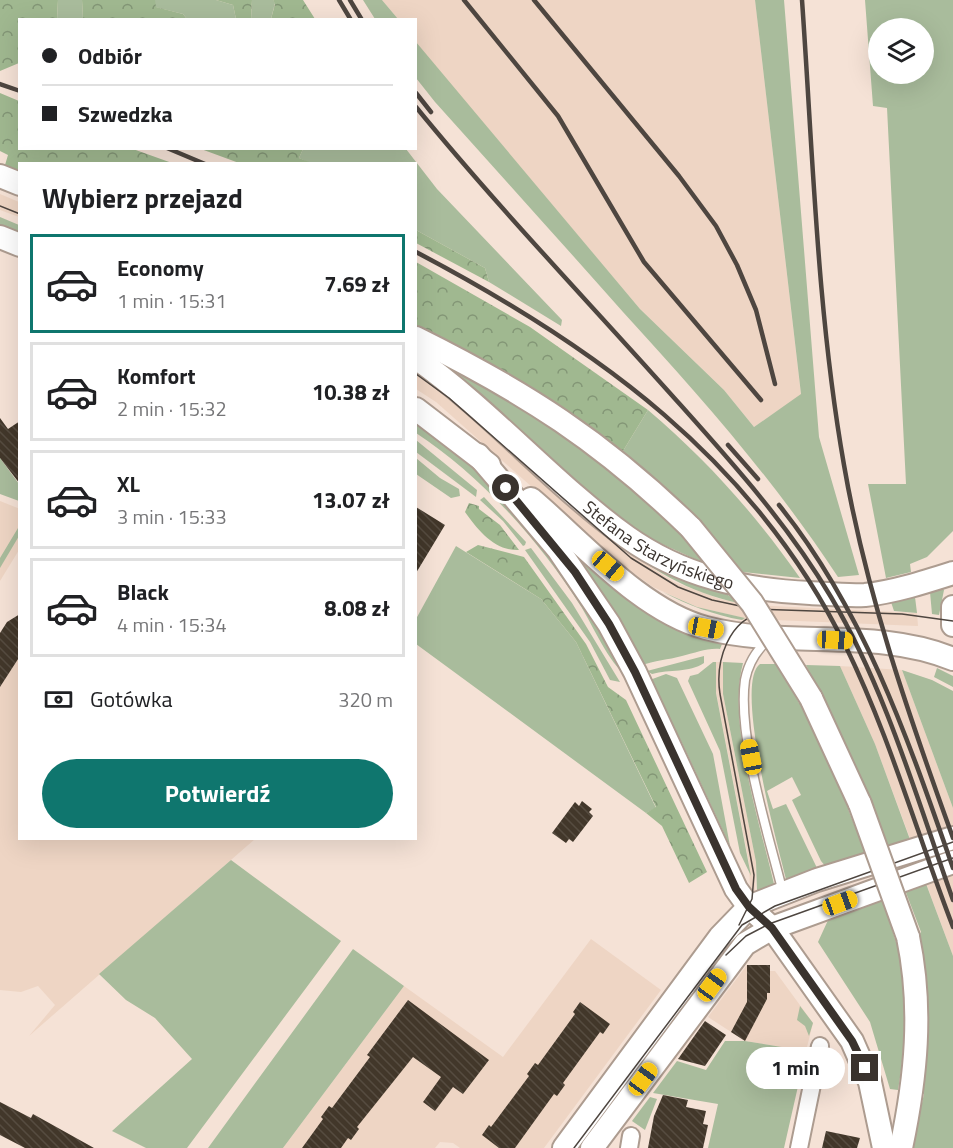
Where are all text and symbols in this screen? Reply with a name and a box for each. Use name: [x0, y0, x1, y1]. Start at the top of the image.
map controls: [868, 18, 934, 84]
button: layers: [868, 18, 934, 84]
text: Odbiór: [78, 39, 142, 73]
text: Szwedzka: [78, 97, 173, 131]
text: Wybierz przejazd: [42, 177, 243, 218]
text: Economy: [117, 251, 204, 285]
icon: car: [45, 257, 99, 311]
text: 7.69 zł: [324, 267, 390, 301]
text: 1 min · 15:31: [117, 285, 227, 316]
text: Komfort: [117, 359, 196, 393]
icon: car: [45, 365, 99, 419]
text: 10.38 zł: [312, 375, 390, 409]
text: 2 min · 15:32: [117, 393, 227, 424]
text: XL: [117, 467, 140, 501]
icon: car: [45, 473, 99, 527]
route start: [492, 474, 519, 501]
text: 13.07 zł: [312, 483, 390, 517]
street label: Stefana Starzyńskiego: [577, 494, 737, 596]
text: 3 min · 15:33: [117, 501, 227, 532]
car: [588, 548, 628, 584]
text: Black: [117, 575, 169, 609]
icon: car: [45, 581, 99, 635]
text: 8.08 zł: [324, 591, 390, 625]
text: 4 min · 15:34: [117, 609, 227, 640]
car: [687, 616, 725, 640]
car: [817, 630, 853, 650]
text: Gotówka: [90, 682, 173, 716]
icon: cash: [42, 683, 75, 716]
text: 320 m: [338, 684, 393, 715]
car: [739, 738, 763, 776]
button: Potwierdź: [42, 759, 393, 828]
car: [820, 888, 860, 918]
car: [694, 965, 730, 1005]
callout: 1 min: [745, 1047, 844, 1089]
text: 1 min: [771, 1052, 820, 1083]
route end: [851, 1054, 878, 1081]
car: [625, 1059, 661, 1099]

